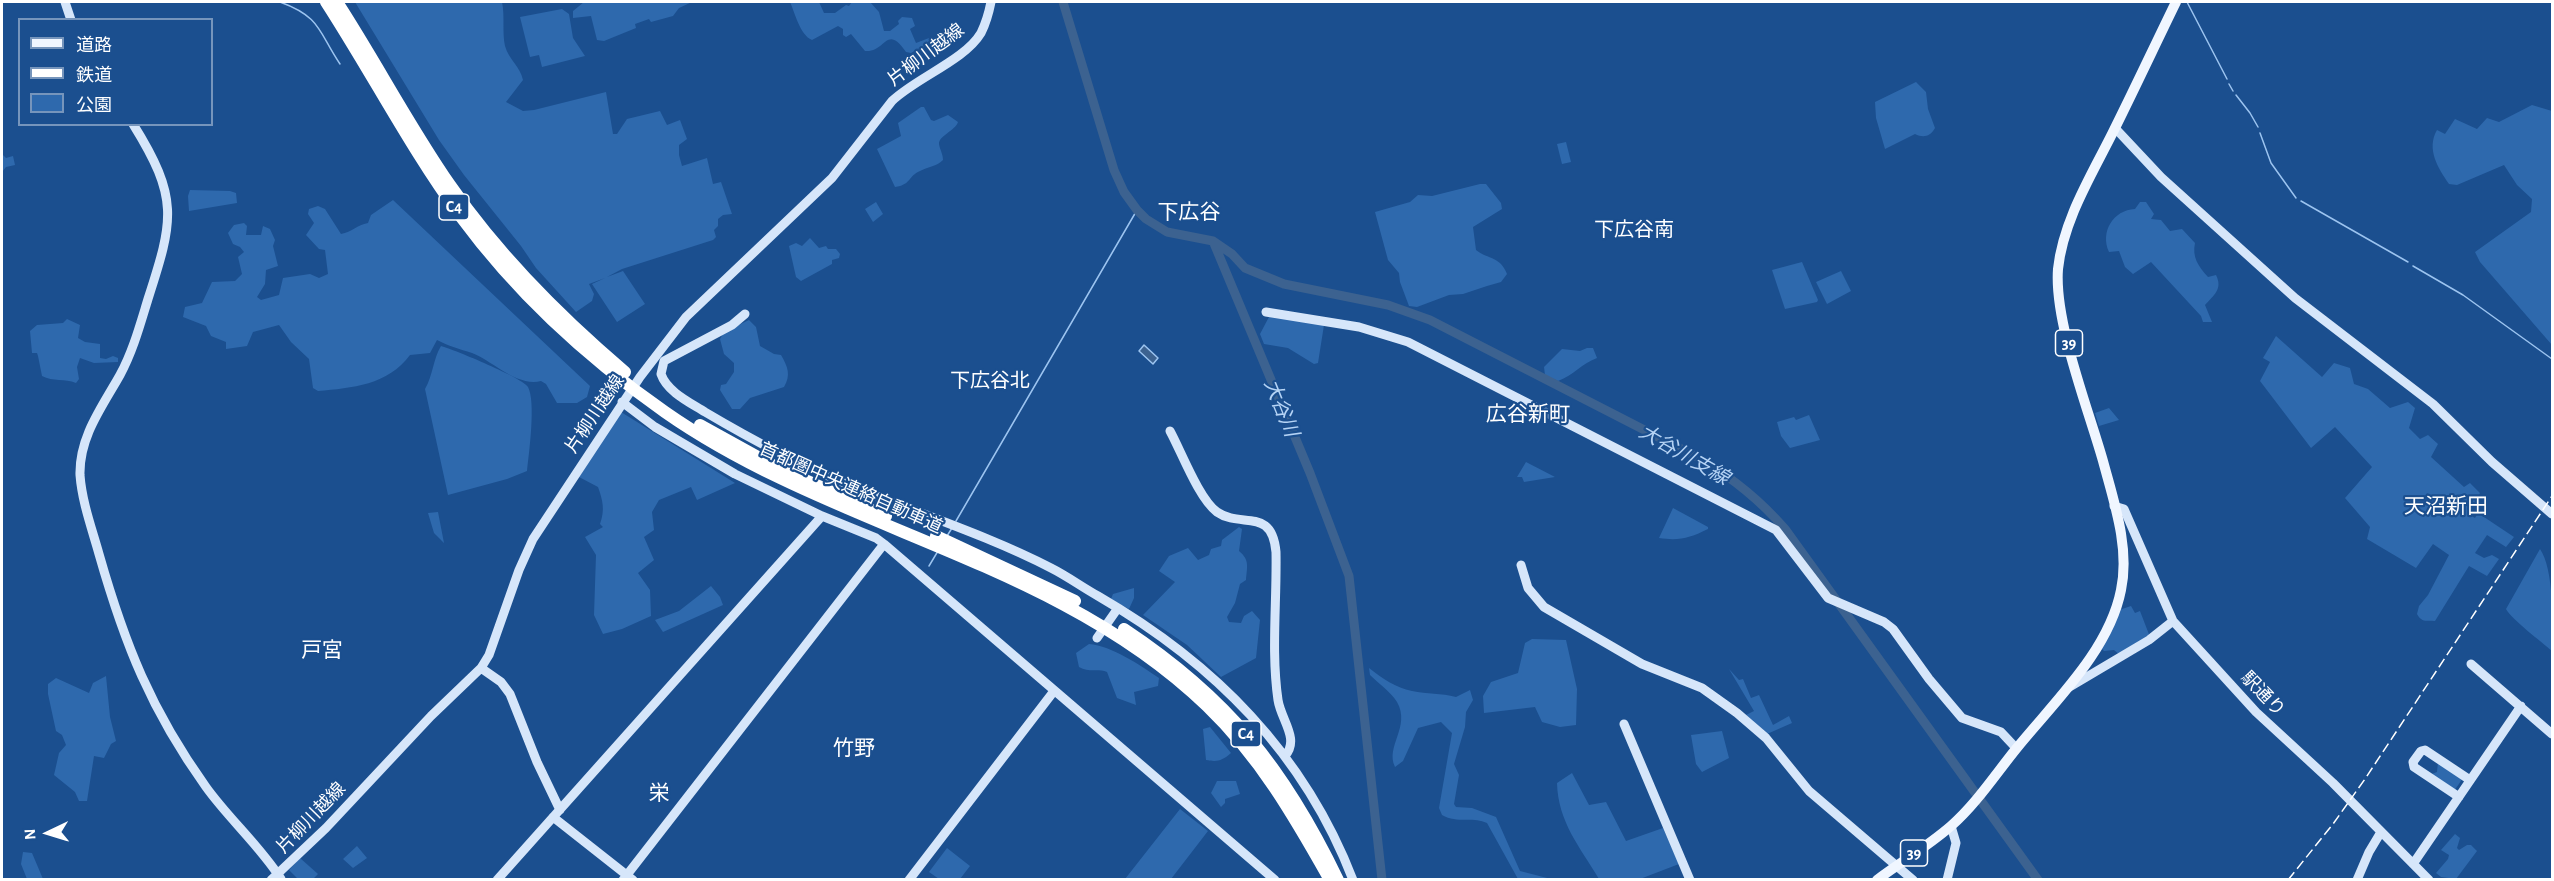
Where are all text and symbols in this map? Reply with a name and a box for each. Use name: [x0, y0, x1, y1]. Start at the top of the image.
legend: [18, 18, 213, 126]
street label: 片柳川越線: [884, 19, 968, 91]
text: 道路: [76, 37, 112, 55]
text: 鉄道: [76, 67, 112, 85]
text: 公園: [76, 97, 112, 115]
road number: C4: [439, 194, 469, 220]
district label: 下広谷: [1158, 200, 1220, 226]
district label: 下広谷南: [1594, 218, 1674, 242]
road number: 39: [2056, 330, 2082, 356]
district label: 下広谷北: [950, 369, 1030, 393]
street label: 片柳川越線: [561, 371, 629, 457]
water label: 大谷川: [1259, 376, 1303, 440]
district label: 広谷新町: [1486, 402, 1570, 428]
water label: 大谷川支線: [1635, 420, 1733, 490]
street label: 首都圏中央連絡自動車道: [756, 438, 946, 538]
district label: 天沼新田: [2404, 494, 2488, 520]
district label: 戸宮: [301, 638, 343, 664]
street label: 駅通り: [2236, 667, 2290, 721]
road number: C4: [1231, 721, 1261, 747]
district label: 竹野: [833, 736, 875, 762]
street label: 片柳川越線: [272, 778, 350, 858]
district label: 栄: [649, 781, 669, 807]
north arrow: [18, 803, 78, 863]
text: N: [22, 828, 38, 840]
road number: 39: [1900, 840, 1928, 866]

